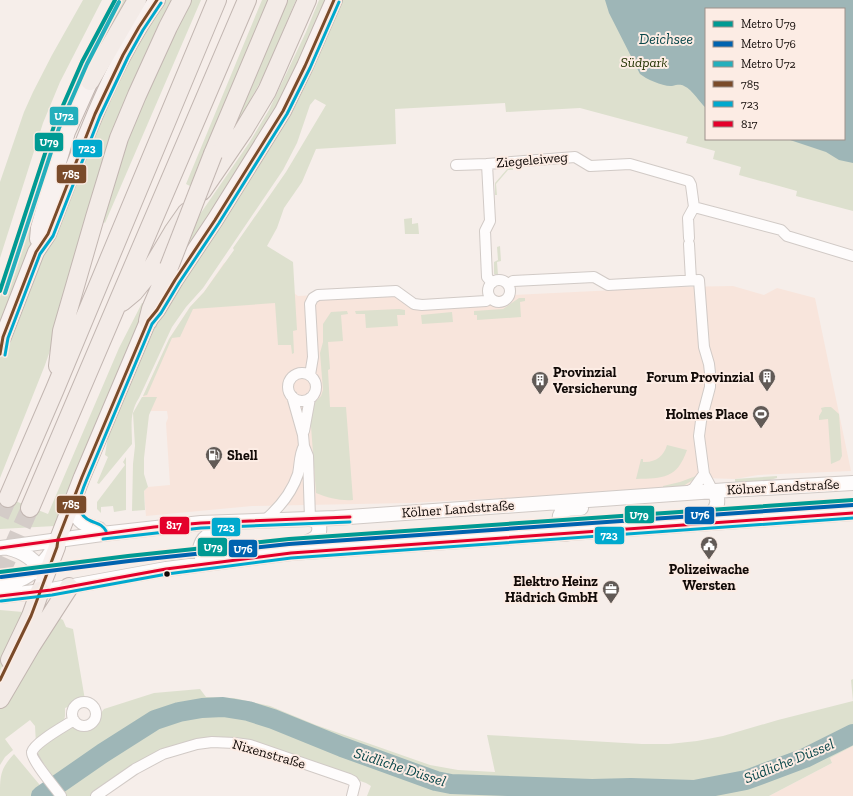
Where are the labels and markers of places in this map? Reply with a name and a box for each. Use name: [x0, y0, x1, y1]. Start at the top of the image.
place label: Provinzial Versicherung: [553, 364, 637, 397]
building icon: Forum Provinzial: [757, 367, 777, 392]
place label: Forum Provinzial: [646, 369, 754, 386]
building icon: Provinzial Versicherung: [530, 370, 550, 395]
sports icon: Holmes Place: [751, 404, 771, 429]
place label: Holmes Place: [665, 406, 748, 423]
fuel station icon: Shell: [204, 445, 224, 470]
place label: Shell: [227, 447, 258, 464]
public building icon: Polizeiwache Wersten: [699, 535, 719, 560]
place label: Polizeiwache Wersten: [669, 561, 749, 594]
unlabelled marker: [162, 569, 172, 579]
place label: Elektro Heinz Hädrich GmbH: [505, 573, 598, 606]
office icon: Elektro Heinz Hädrich GmbH: [601, 579, 621, 604]

